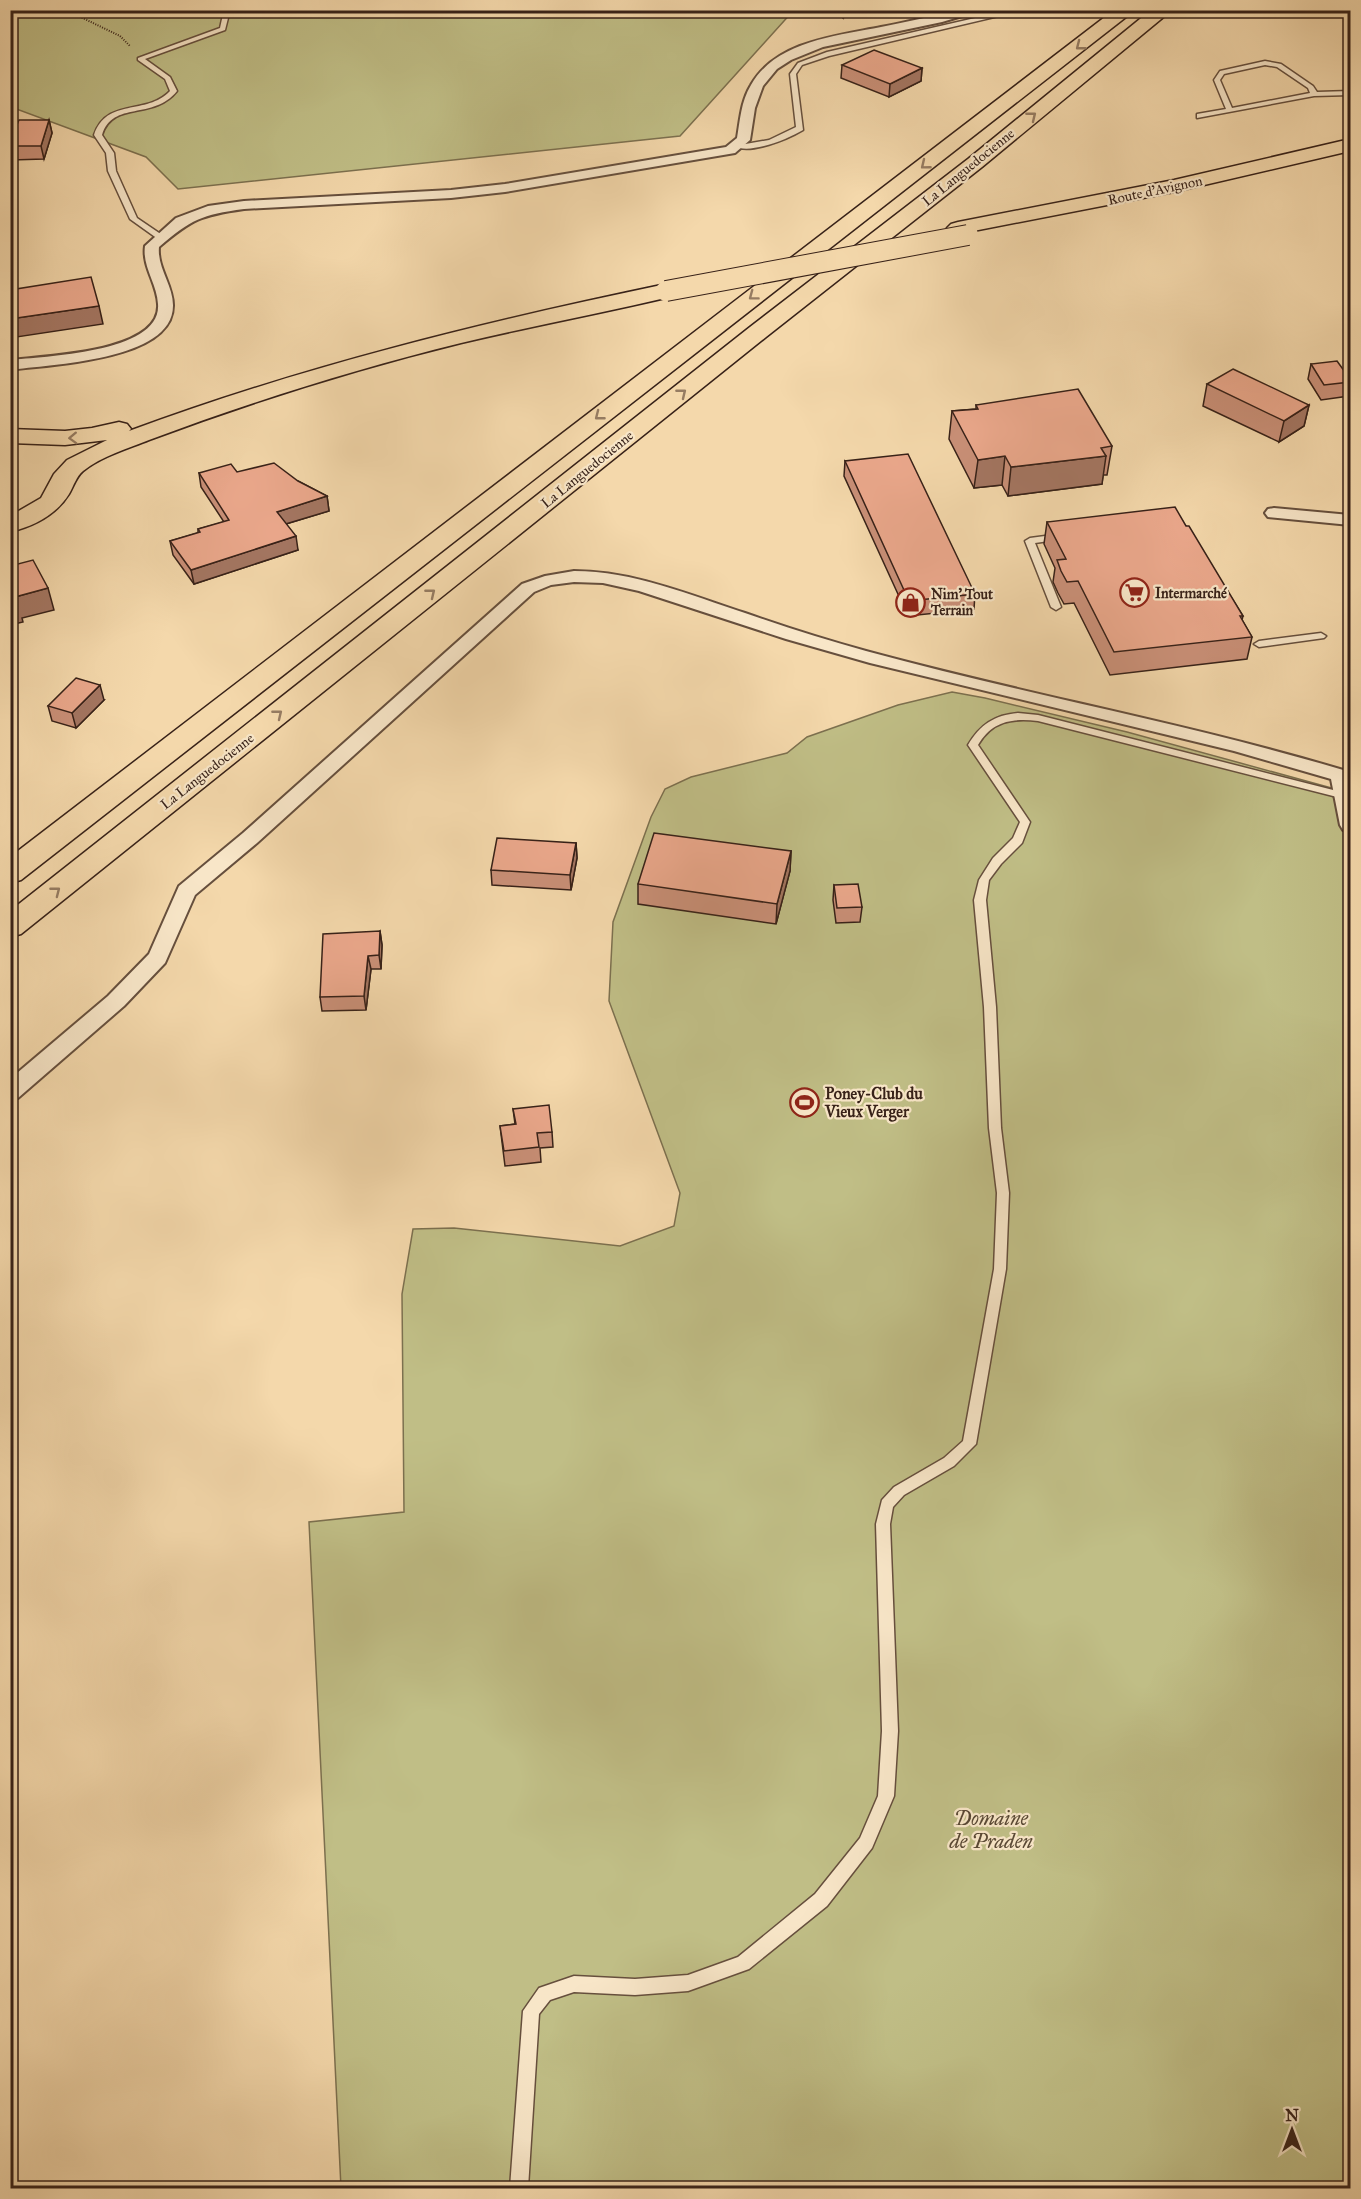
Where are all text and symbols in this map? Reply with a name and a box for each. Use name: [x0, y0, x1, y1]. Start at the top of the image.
one-way arrow: [1075, 39, 1086, 50]
one-way arrow: [1026, 112, 1037, 123]
street label: La Languedocienne: [919, 125, 1018, 210]
one-way arrow: [920, 157, 931, 168]
street label: Route d'Avignon: [1106, 172, 1204, 209]
one-way arrow: [749, 289, 760, 300]
one-way arrow: [675, 390, 686, 401]
one-way arrow: [595, 408, 606, 419]
street label: La Languedocienne: [538, 427, 637, 512]
one-way arrow: [68, 431, 77, 444]
supermarket icon: Intermarché: [1118, 577, 1150, 609]
place label: Intermarché: [1155, 585, 1228, 602]
shop icon: Nim' Tout Terrain: [894, 586, 926, 618]
place label: Nim' Tout Terrain: [930, 586, 993, 619]
one-way arrow: [424, 589, 435, 600]
one-way arrow: [271, 711, 282, 722]
street label: La Languedocienne: [157, 730, 257, 813]
one-way arrow: [50, 887, 61, 898]
place label: Poney-Club du Vieux Verger: [824, 1084, 923, 1122]
sports icon: Poney-Club du Vieux Verger: [788, 1086, 820, 1118]
park label: Domaine de Praden: [948, 1806, 1033, 1853]
north arrow: [1262, 2100, 1322, 2160]
text: N: [1285, 2106, 1299, 2125]

